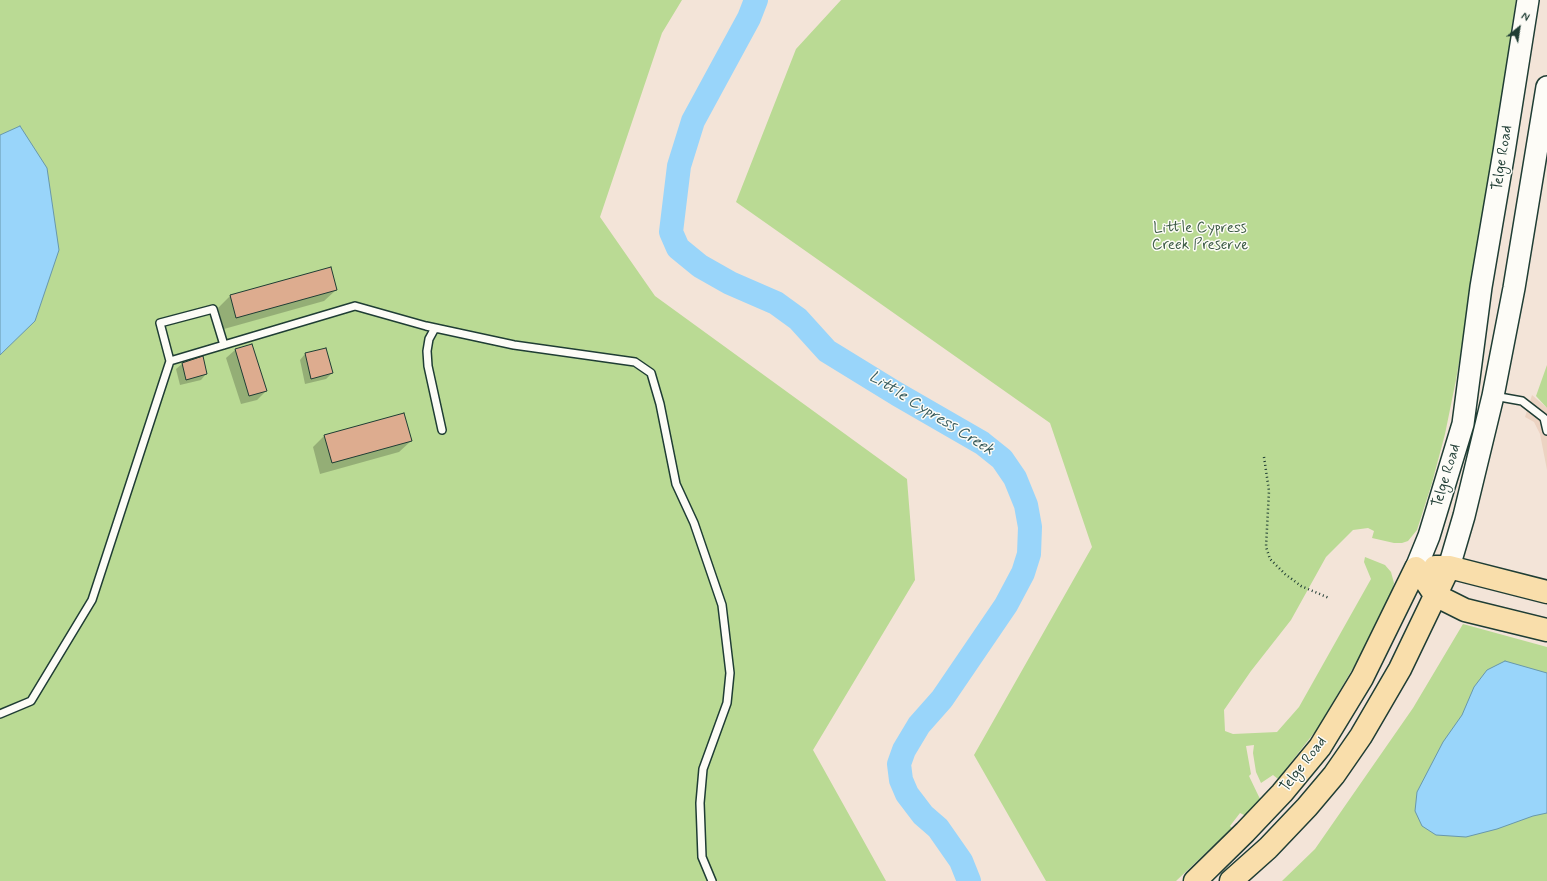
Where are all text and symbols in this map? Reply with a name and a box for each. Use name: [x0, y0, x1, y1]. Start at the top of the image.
north arrow: [1499, 8, 1539, 48]
text: N: [1518, 10, 1532, 25]
street label: Telge Road: [1489, 124, 1517, 192]
park label: Little Cypress Creek Preserve: [1152, 220, 1248, 255]
water label: Little Cypress Creek: [865, 368, 997, 460]
street label: Telge Road: [1429, 442, 1465, 510]
street label: Telge Road: [1277, 734, 1331, 796]

